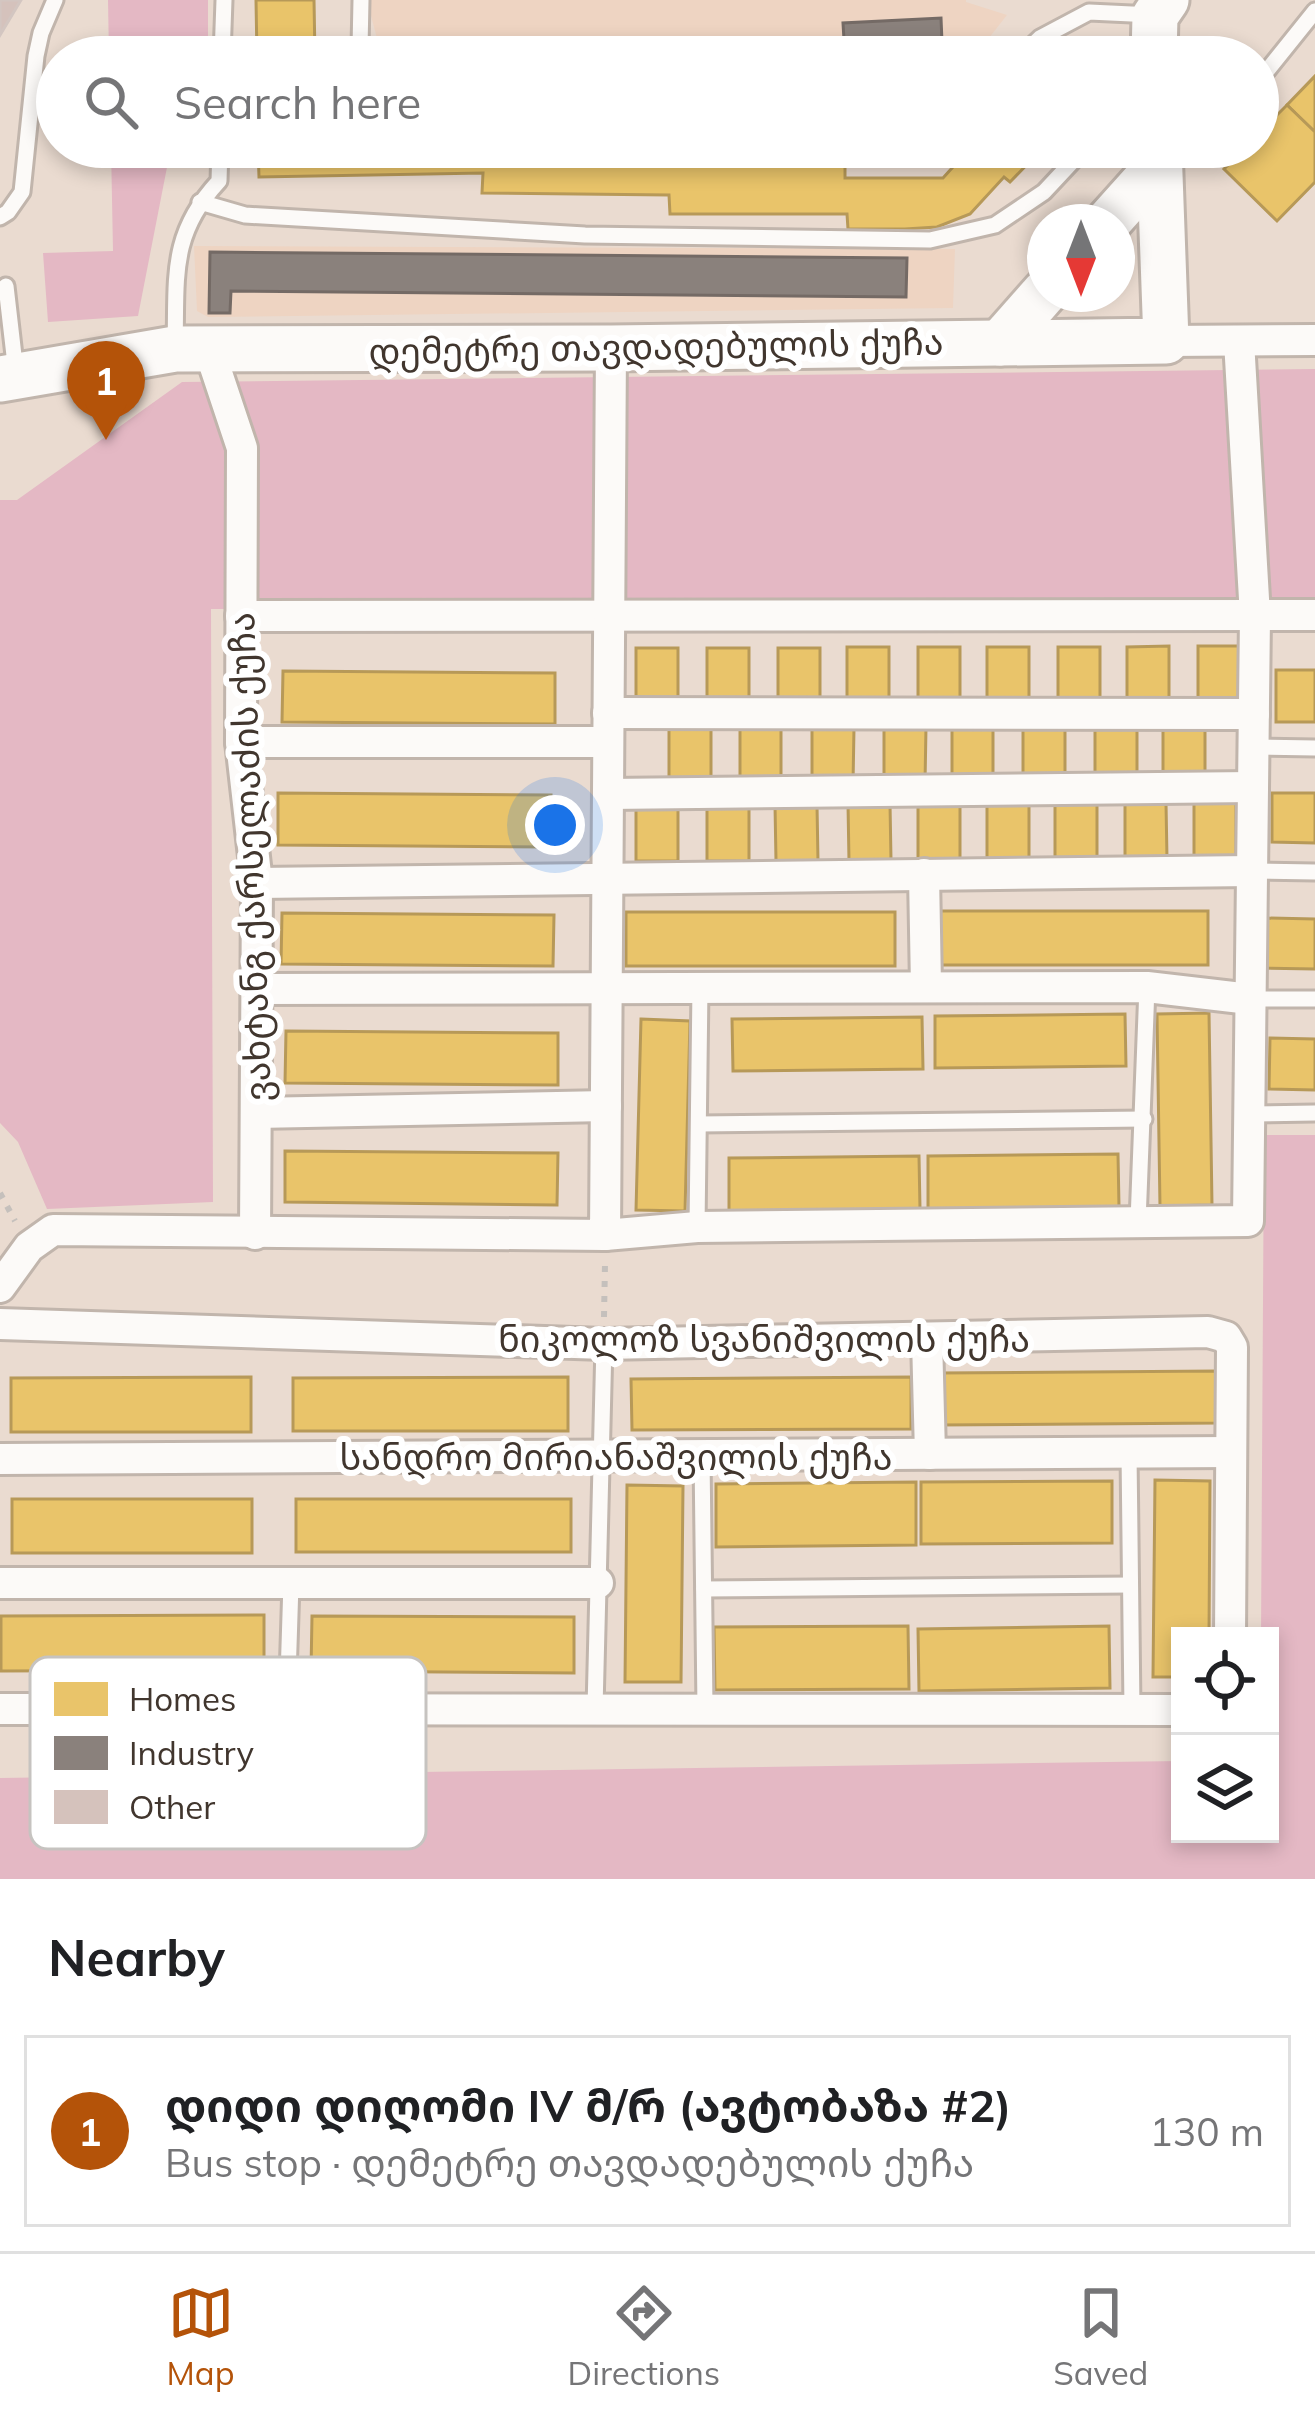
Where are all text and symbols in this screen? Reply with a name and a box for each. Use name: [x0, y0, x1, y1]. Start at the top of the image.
search box: [36, 36, 1279, 168]
icon: search: [78, 69, 144, 135]
text: Search here: [174, 74, 421, 130]
north arrow: [1027, 204, 1135, 312]
street label: დემეტრე თავდადებულის ქუჩა: [368, 318, 944, 375]
pin: 1: [67, 341, 145, 440]
street label: ვახტანგ ქარსელაძის ქუჩა: [218, 611, 281, 1103]
your location: [525, 795, 585, 855]
street label: ნიკოლოზ სვანიშვილის ქუჩა: [498, 1316, 1030, 1362]
street label: სანდრო მირიანაშვილის ქუჩა: [340, 1434, 892, 1480]
map controls: [1171, 1627, 1279, 1843]
button: locate: [1171, 1627, 1279, 1735]
legend: [30, 1657, 426, 1849]
text: Homes: [129, 1678, 236, 1719]
text: Industry: [129, 1732, 254, 1773]
button: layers: [1171, 1735, 1279, 1843]
text: Other: [129, 1786, 215, 1827]
text: Nearby: [48, 1925, 225, 1989]
text: დიდი დიღომი IV მ/რ (ავტობაზა #2): [165, 2077, 1012, 2133]
text: 1: [78, 2107, 102, 2156]
text: 130 m: [1149, 2107, 1264, 2156]
text: Bus stop · დემეტრე თავდადებულის ქუჩა: [165, 2138, 974, 2187]
tab: Map: [167, 2280, 234, 2393]
tab: Directions: [568, 2280, 720, 2393]
tab: Saved: [1053, 2280, 1148, 2393]

